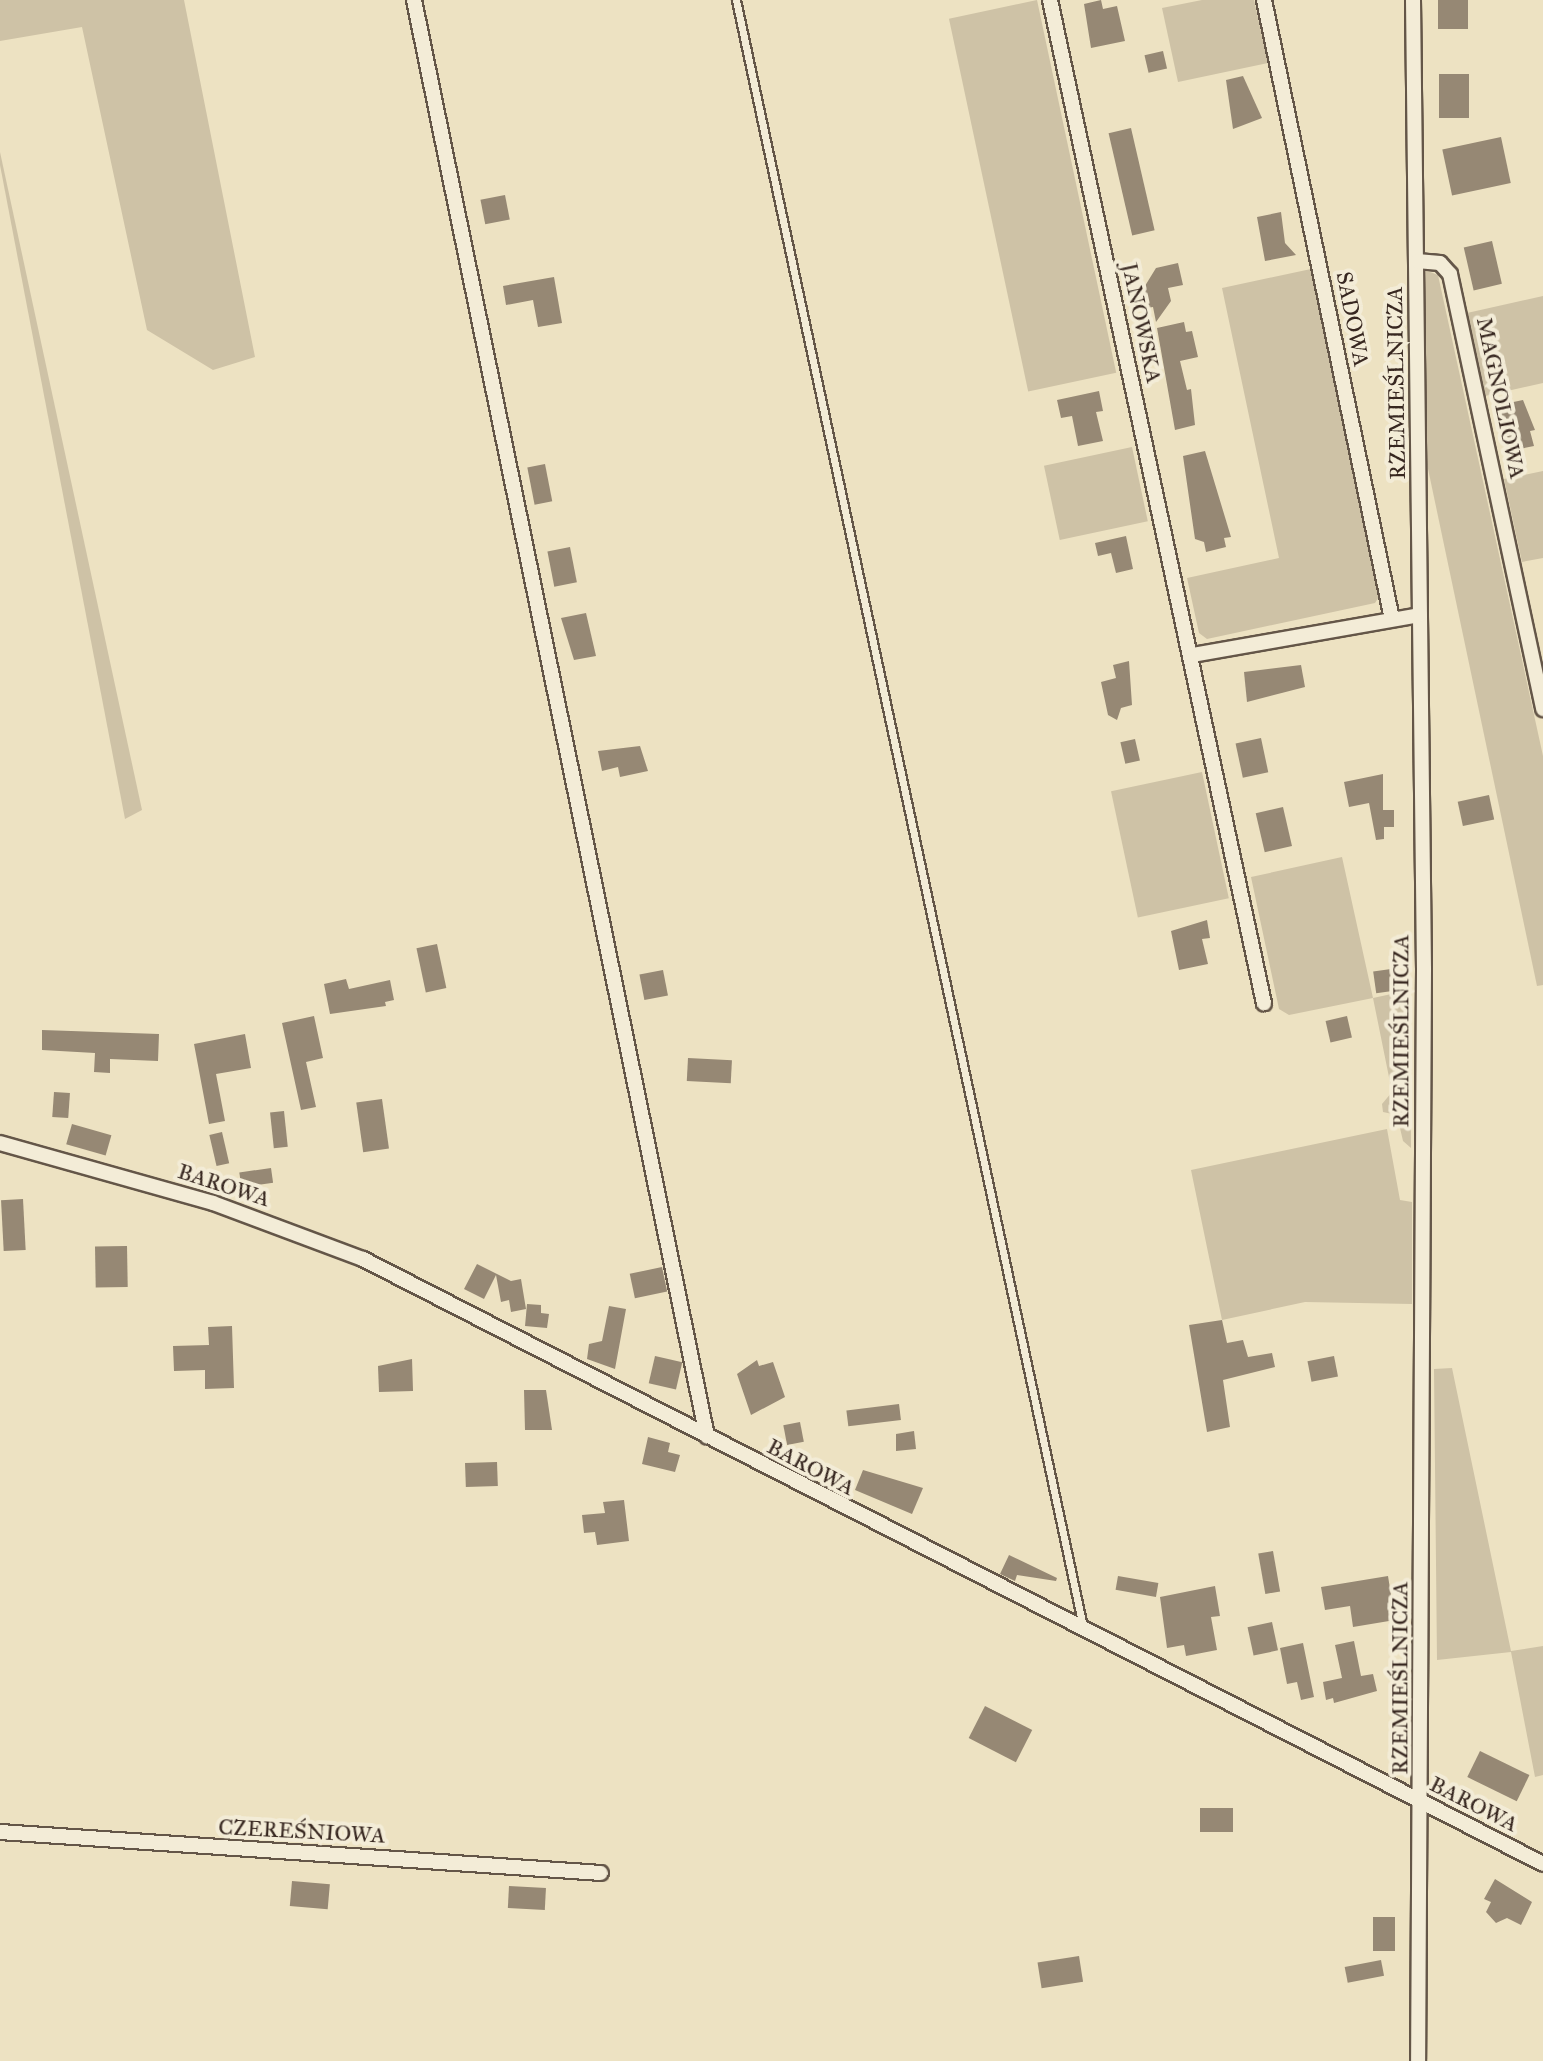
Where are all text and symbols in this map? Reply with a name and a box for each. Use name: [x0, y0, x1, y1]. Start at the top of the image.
street label: JANOWSKA: [1116, 260, 1168, 386]
street label: SADOWA: [1331, 269, 1375, 369]
street label: RZEMIEŚLNICZA: [1381, 286, 1411, 480]
street label: MAGNOLIOWA: [1471, 315, 1531, 481]
street label: RZEMIEŚLNICZA: [1388, 934, 1414, 1128]
street label: BAROWA: [174, 1158, 274, 1212]
street label: BAROWA: [763, 1433, 859, 1501]
street label: RZEMIEŚLNICZA: [1387, 1581, 1413, 1775]
street label: BAROWA: [1425, 1771, 1523, 1837]
street label: CZEREŚNIOWA: [218, 1813, 386, 1849]

